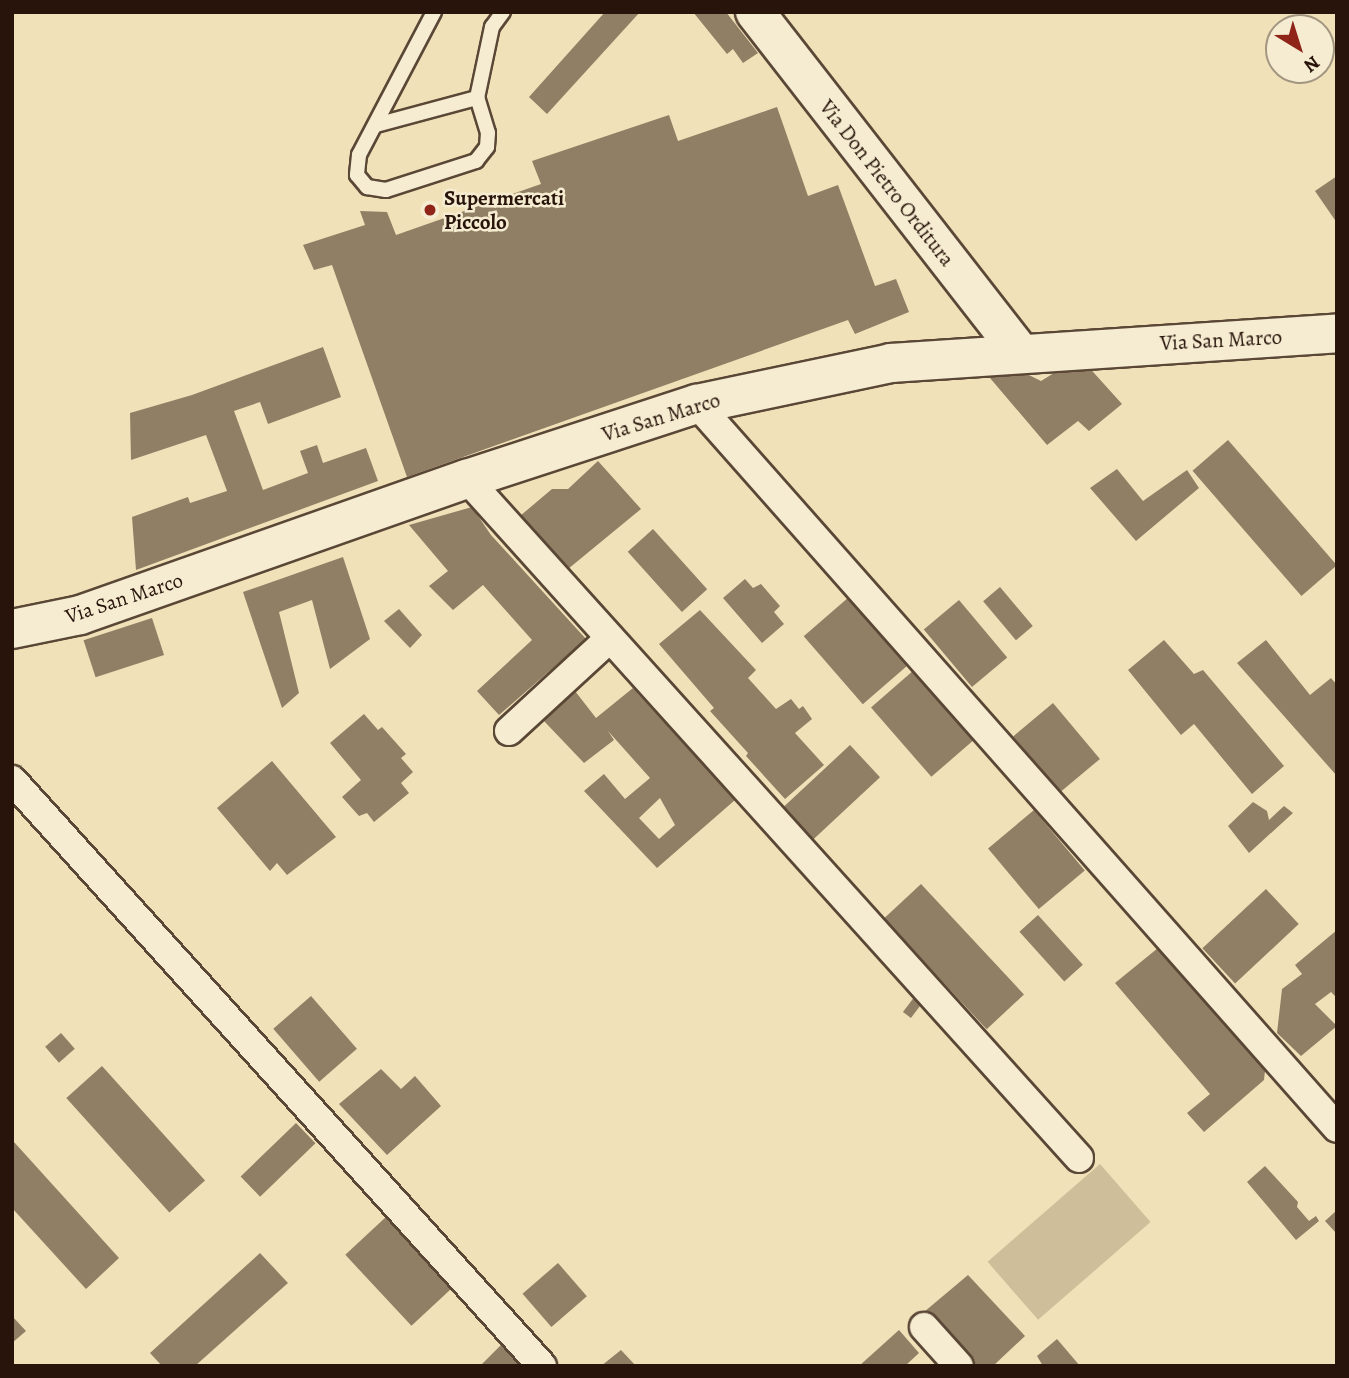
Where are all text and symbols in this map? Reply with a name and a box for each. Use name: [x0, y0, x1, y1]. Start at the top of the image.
north arrow: [1265, 14, 1335, 84]
text: N: [1298, 49, 1325, 78]
street label: Via Don Pietro Orditura: [814, 95, 960, 271]
place label: Supermercati Piccolo: [444, 185, 564, 235]
marker: Supermercati Piccolo: [422, 202, 438, 218]
street label: Via San Marco: [1159, 324, 1283, 356]
street label: Via San Marco: [599, 387, 723, 447]
street label: Via San Marco: [62, 567, 186, 629]

